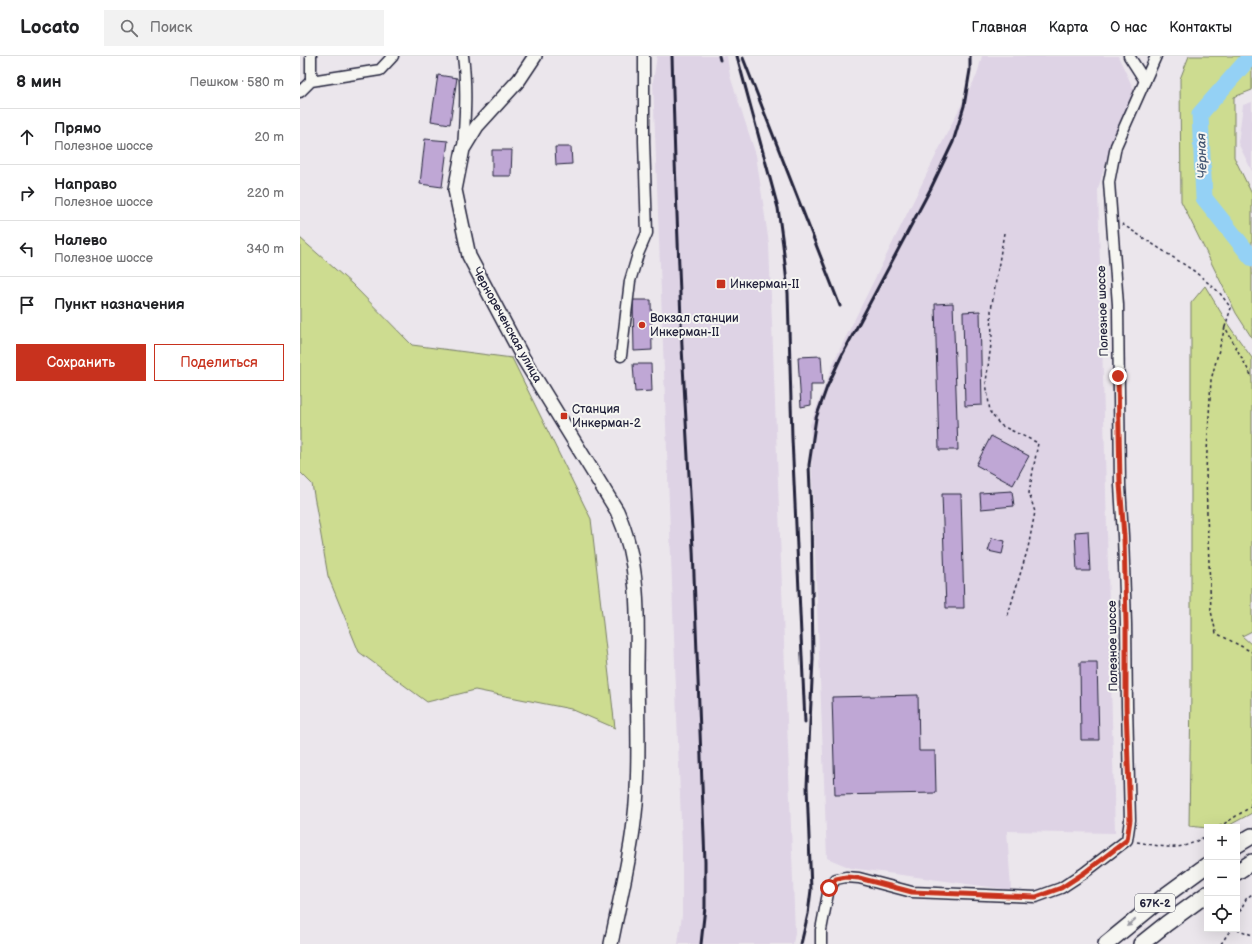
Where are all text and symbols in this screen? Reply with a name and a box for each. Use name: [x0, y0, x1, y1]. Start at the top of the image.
search box: [104, 10, 384, 46]
text: Locato: [20, 16, 80, 39]
icon: search: [118, 17, 140, 39]
text: Поиск: [150, 18, 192, 37]
text: Главная: [972, 19, 1027, 36]
text: Карта: [1049, 19, 1088, 36]
text: О нас: [1110, 19, 1147, 36]
text: Контакты: [1169, 19, 1232, 36]
text: 8 мин: [16, 72, 62, 92]
text: Пешком · 580 m: [190, 74, 284, 90]
text: Прямо: [54, 119, 101, 138]
icon: ahead: [16, 126, 38, 148]
text: 20 m: [254, 129, 284, 145]
water label: Чёрная: [1193, 132, 1211, 179]
text: Полезное шоссе: [54, 138, 153, 154]
text: Направо: [54, 175, 117, 194]
icon: right: [16, 182, 38, 204]
text: 220 m: [247, 185, 284, 201]
text: Полезное шоссе: [54, 194, 153, 210]
text: Налево: [54, 231, 107, 250]
icon: left: [16, 238, 38, 260]
text: 340 m: [246, 241, 284, 257]
text: Полезное шоссе: [54, 250, 153, 266]
street label: Чернореченская улица: [469, 265, 545, 385]
street label: Полезное шоссе: [1094, 265, 1112, 357]
place label: Инкерман-II: [730, 277, 799, 292]
marker: Инкерман-II: [715, 278, 727, 290]
icon: arrive: [16, 294, 38, 316]
text: Пункт назначения: [54, 295, 185, 314]
place label: Вокзал станции Инкерман-II: [650, 311, 739, 340]
marker: Вокзал станции Инкерман-II: [637, 320, 647, 330]
button: Сохранить: [16, 344, 146, 381]
button: Поделиться: [154, 344, 284, 381]
route end: [1109, 367, 1127, 385]
place label: Станция Инкерман-2: [572, 402, 641, 431]
marker: Станция Инкерман-2: [559, 411, 569, 421]
street label: Полезное шоссе: [1105, 600, 1121, 692]
map controls: [1204, 824, 1240, 932]
button: +: [1204, 824, 1240, 860]
button: −: [1204, 860, 1240, 896]
route start: [820, 879, 838, 897]
road number: 67К-2: [1135, 894, 1175, 912]
button: locate: [1204, 896, 1240, 932]
one-way arrow: [1126, 918, 1137, 927]

